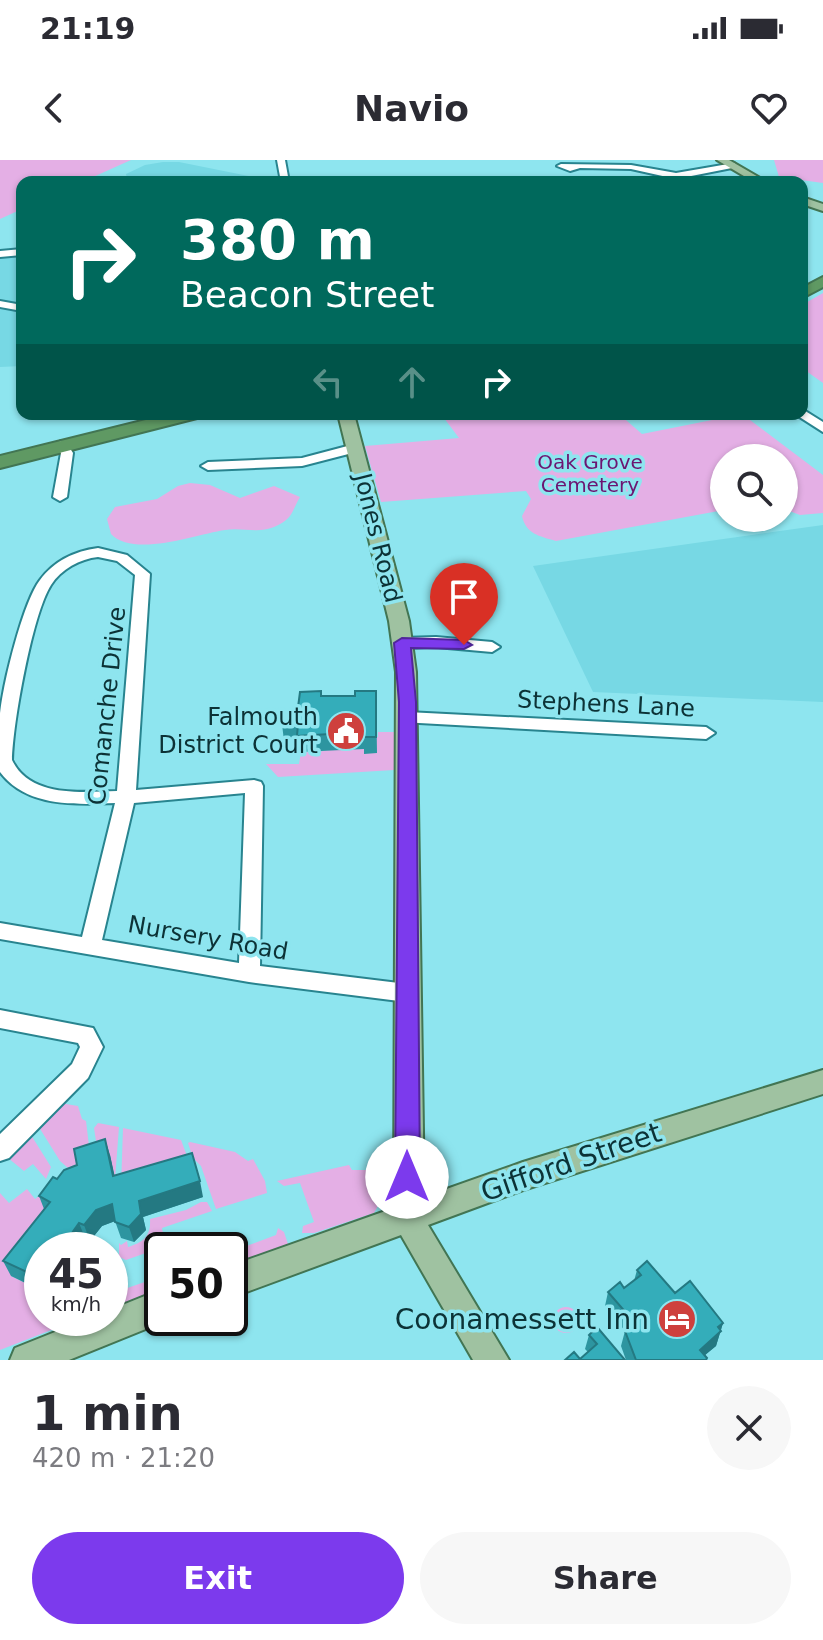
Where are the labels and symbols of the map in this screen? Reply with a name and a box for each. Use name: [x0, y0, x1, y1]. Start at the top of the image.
park label: Oak Grove Cemetery: [537, 450, 643, 497]
street label: Jones Road: [348, 469, 408, 605]
pin: [430, 563, 498, 645]
street label: Comanche Drive: [83, 605, 131, 807]
street label: Stephens Lane: [516, 685, 696, 723]
place label: Falmouth District Court: [158, 703, 318, 759]
public building icon: Falmouth District Court: [325, 710, 367, 752]
street label: Nursery Road: [126, 910, 290, 966]
street label: Gifford Street: [476, 1116, 666, 1208]
position arrow: [365, 1135, 449, 1219]
speed limit sign: 50: [144, 1232, 248, 1336]
hotel icon: Coonamessett Inn: [656, 1298, 698, 1340]
place label: Coonamessett Inn: [395, 1303, 649, 1336]

